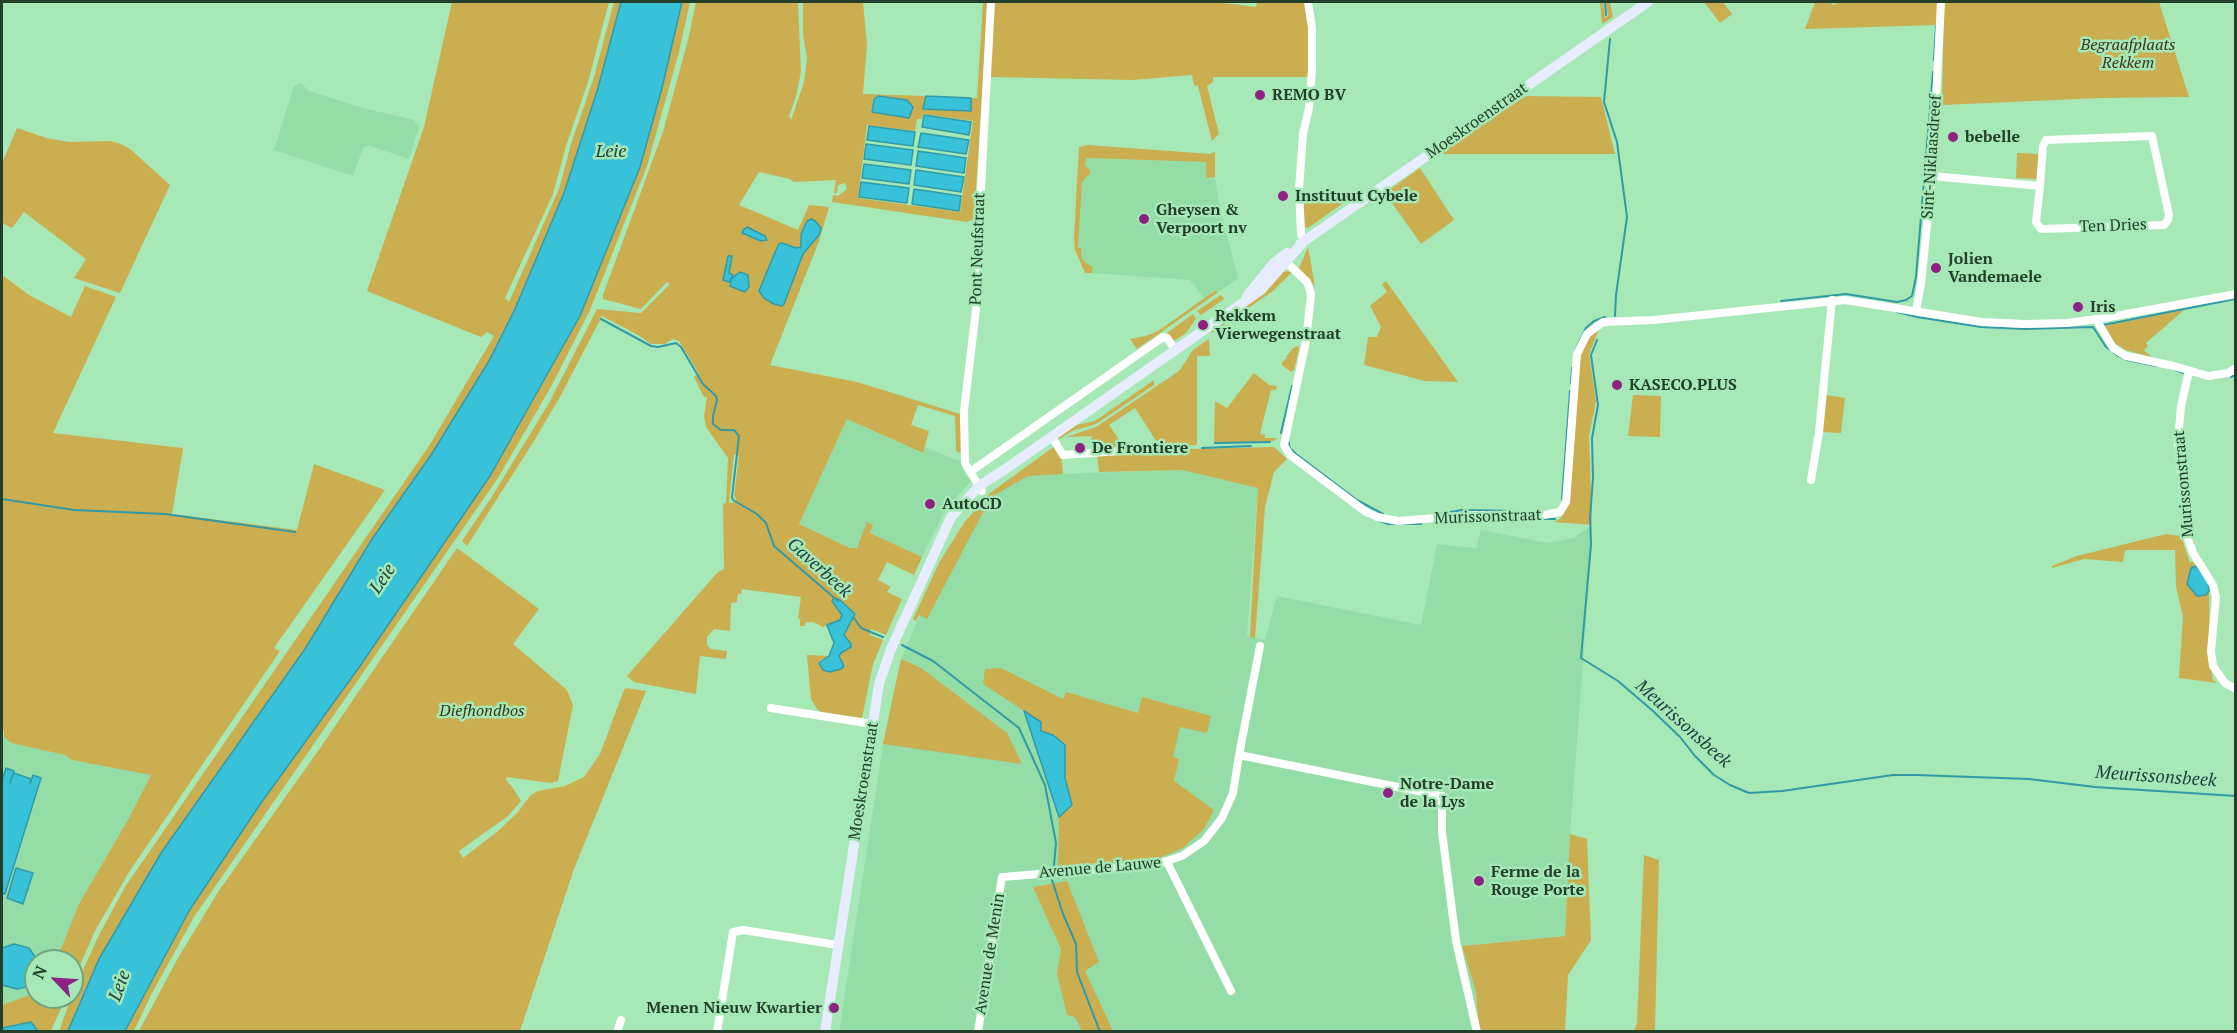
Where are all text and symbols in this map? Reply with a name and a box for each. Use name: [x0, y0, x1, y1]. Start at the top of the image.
park label: Begraafplaats Rekkem: [2080, 35, 2176, 73]
street label: Moeskroenstraat: [1423, 79, 1531, 163]
place label: REMO BV: [1272, 85, 1346, 105]
marker: REMO BV: [1253, 88, 1267, 102]
street label: Sint-Niklaasdreef: [1918, 94, 1946, 220]
place label: bebelle: [1965, 127, 2020, 147]
marker: bebelle: [1946, 130, 1960, 144]
water label: Leie: [595, 141, 627, 163]
place label: Instituut Cybele: [1295, 186, 1418, 206]
marker: Instituut Cybele: [1276, 189, 1290, 203]
street label: Pont Neufstraat: [966, 192, 990, 306]
place label: Gheysen & Verpoort nv: [1156, 200, 1247, 238]
marker: Gheysen & Verpoort nv: [1137, 212, 1151, 226]
street label: Ten Dries: [2079, 215, 2147, 237]
place label: Jolien Vandemaele: [1948, 249, 2042, 287]
marker: Jolien Vandemaele: [1929, 261, 1943, 275]
place label: Iris: [2090, 297, 2115, 317]
marker: Iris: [2071, 300, 2085, 314]
place label: Rekkem Vierwegenstraat: [1215, 306, 1341, 344]
marker: Rekkem Vierwegenstraat: [1196, 318, 1210, 332]
place label: KASECO.PLUS: [1629, 375, 1737, 395]
marker: KASECO.PLUS: [1610, 378, 1624, 392]
street label: Murissonstraat: [2170, 430, 2198, 538]
place label: De Frontiere: [1092, 438, 1188, 458]
marker: De Frontiere: [1073, 441, 1087, 455]
place label: AutoCD: [942, 494, 1002, 514]
marker: AutoCD: [923, 497, 937, 511]
street label: Murissonstraat: [1434, 506, 1542, 528]
water label: Gaverbeek: [782, 533, 856, 603]
water label: Leie: [365, 560, 401, 598]
water label: Meurissonsbeek: [1631, 675, 1735, 773]
park label: Diefhondbos: [439, 701, 525, 721]
street label: Moeskroenstraat: [845, 720, 883, 842]
water label: Meurissonsbeek: [2095, 762, 2217, 792]
place label: Notre-Dame de la Lys: [1400, 774, 1494, 812]
marker: Notre-Dame de la Lys: [1381, 786, 1395, 800]
street label: Avenue de Lauwe: [1038, 853, 1162, 883]
place label: Ferme de la Rouge Porte: [1491, 862, 1584, 900]
marker: Ferme de la Rouge Porte: [1472, 874, 1486, 888]
street label: Avenue de Menin: [971, 892, 1009, 1016]
north arrow: [24, 949, 84, 1009]
text: N: [27, 962, 52, 982]
water label: Leie: [105, 968, 135, 1004]
place label: Menen Nieuw Kwartier: [646, 998, 822, 1018]
marker: Menen Nieuw Kwartier: [827, 1001, 841, 1015]

